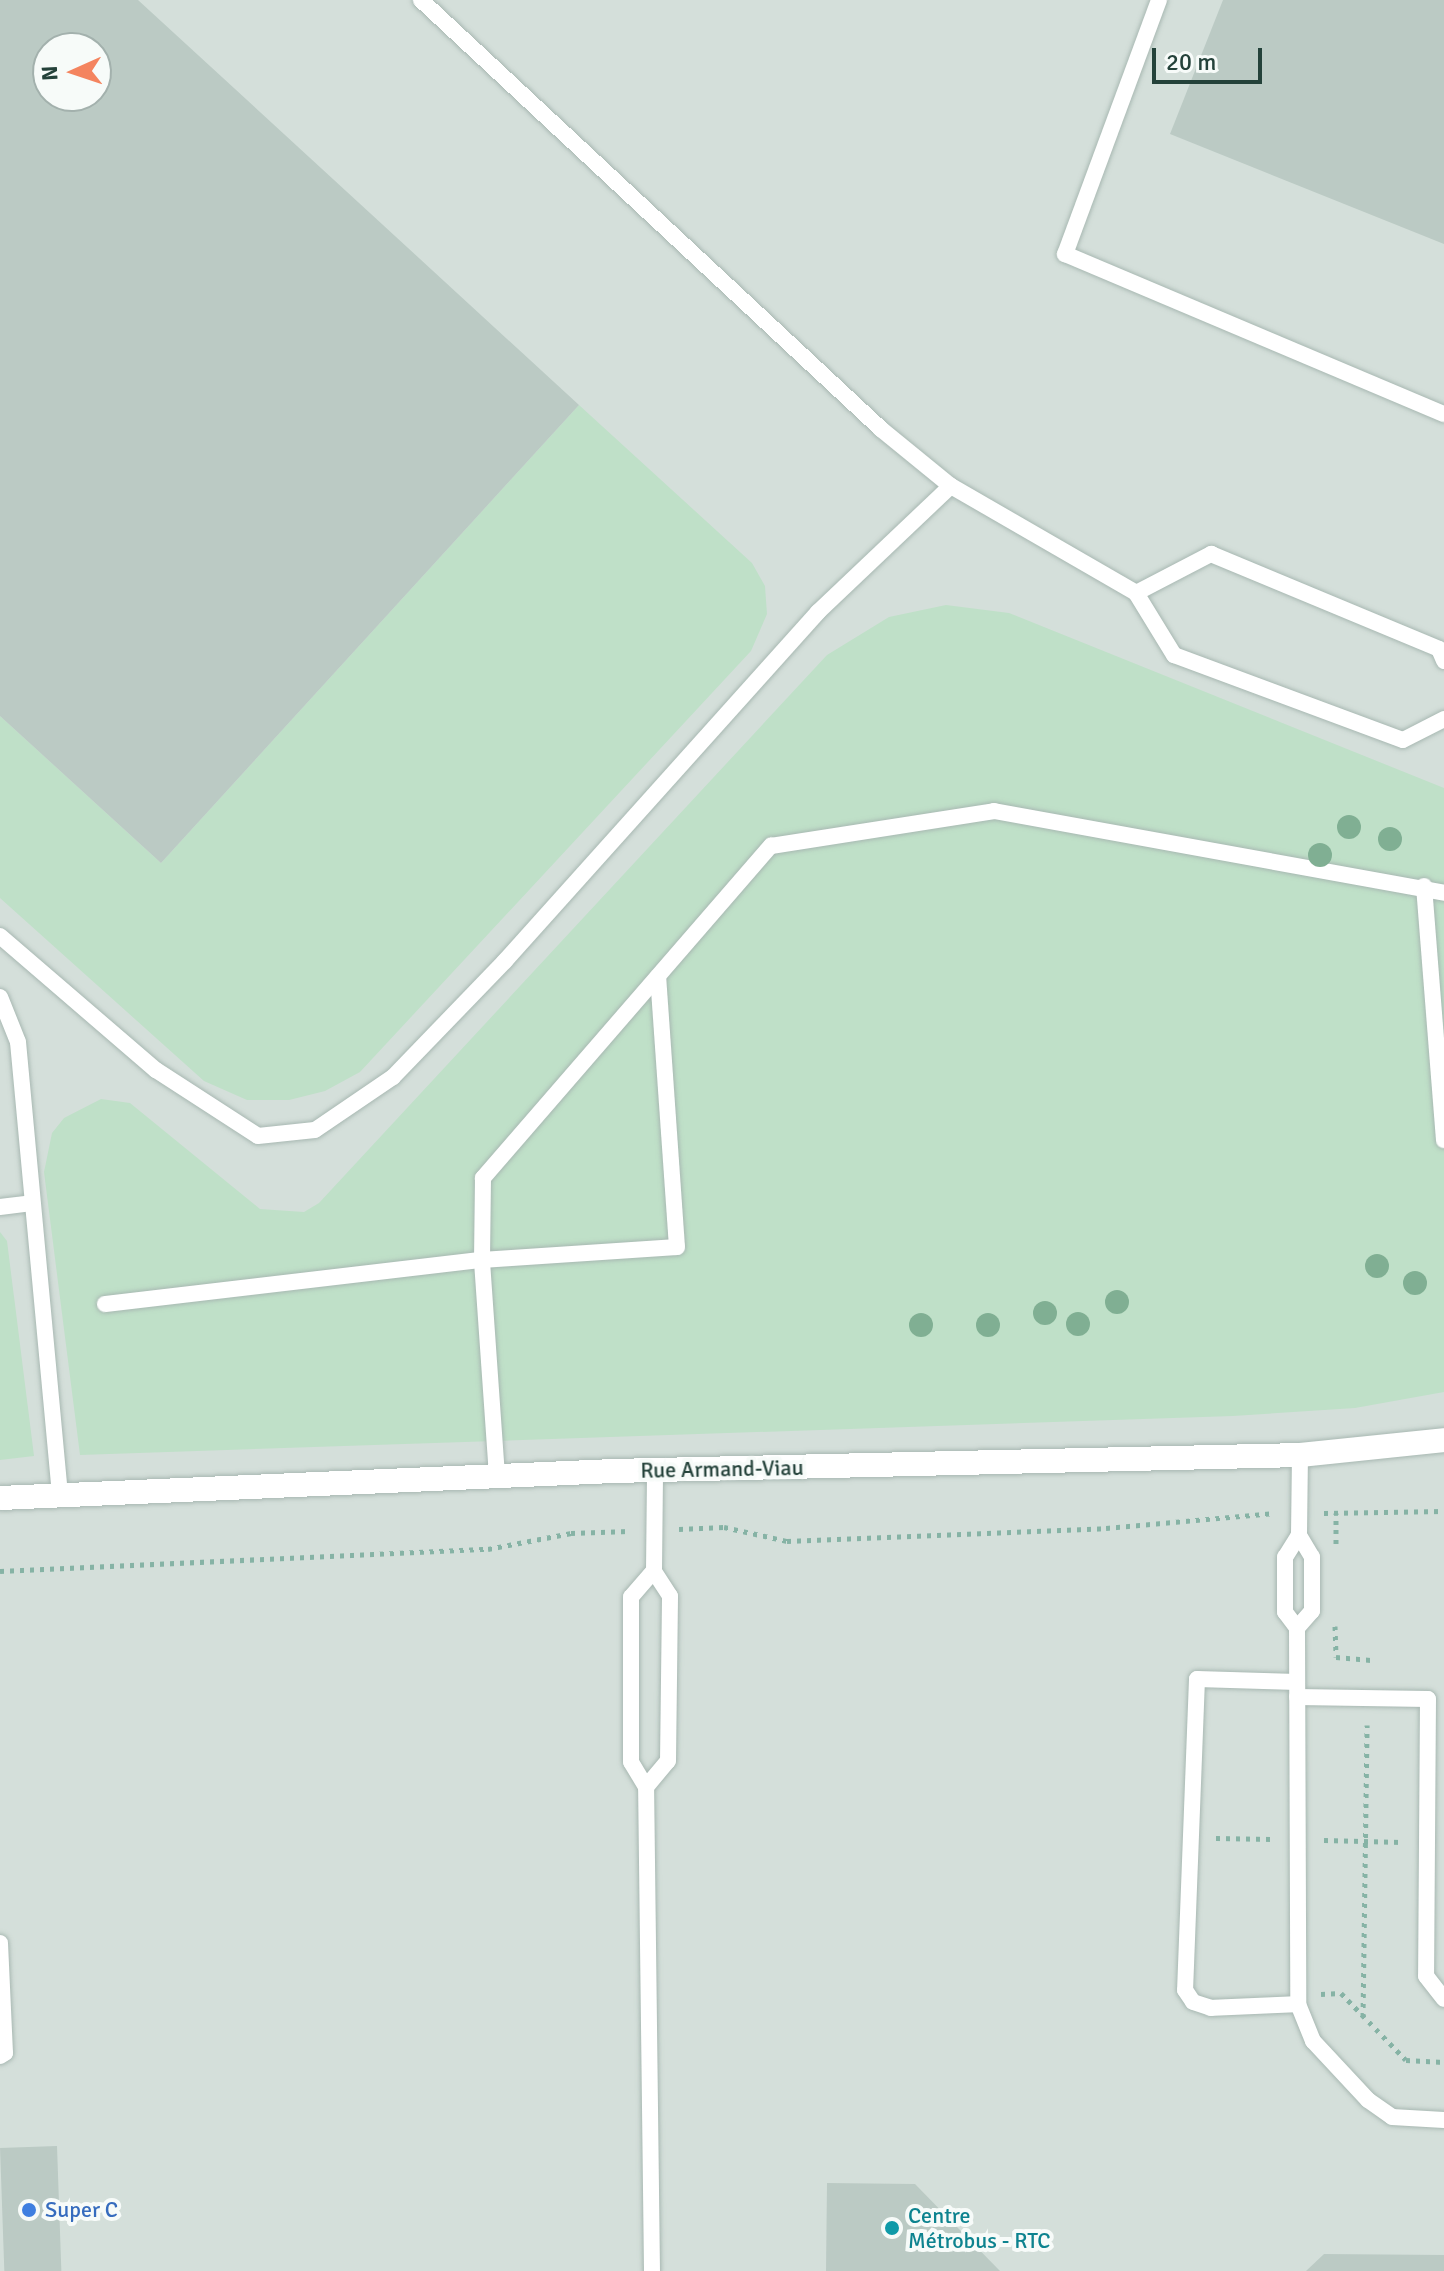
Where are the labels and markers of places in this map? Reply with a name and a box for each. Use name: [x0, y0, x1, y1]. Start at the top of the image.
place label: Super C: [45, 2197, 118, 2223]
marker: Super C: [20, 2201, 38, 2219]
place label: Centre Métrobus - RTC: [908, 2202, 1051, 2254]
marker: Centre Métrobus - RTC: [883, 2219, 901, 2237]

